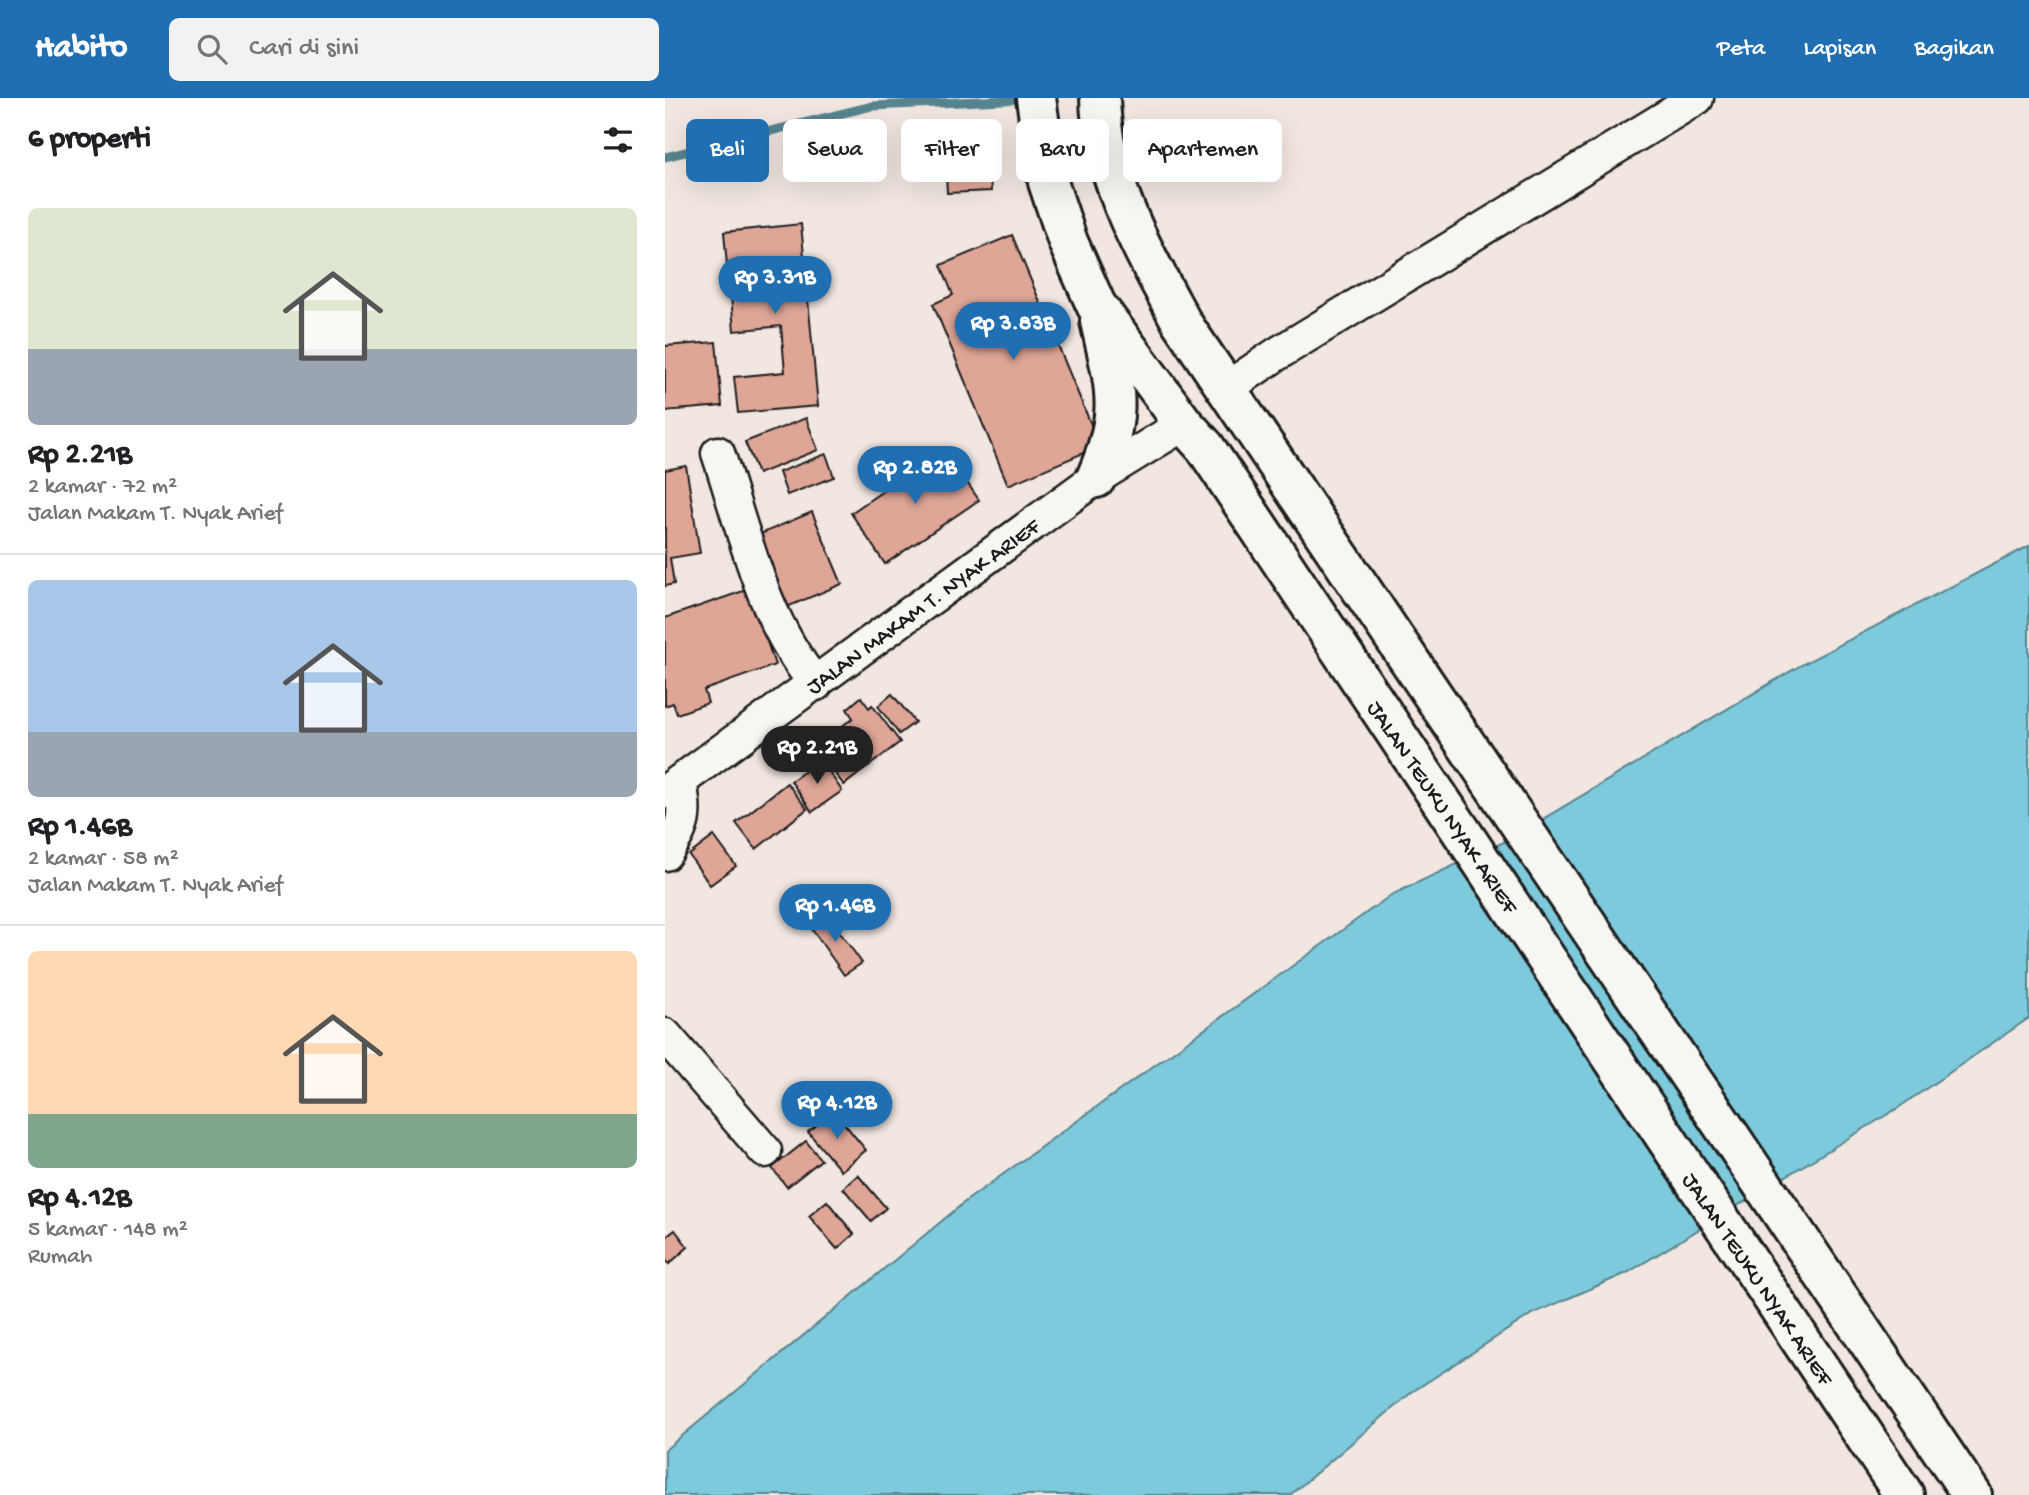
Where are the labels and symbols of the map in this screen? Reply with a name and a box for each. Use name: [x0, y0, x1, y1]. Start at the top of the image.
pin: Rp 3.31B: [703, 256, 847, 316]
pin: Rp 3.83B: [941, 302, 1085, 362]
pin: Rp 2.82B: [843, 446, 987, 506]
street label: JALAN MAKAM T. NYAK ARIEF: [802, 513, 1047, 701]
street label: JALAN TEUKU NYAK ARIEF: [1360, 696, 1523, 920]
pin: Rp 2.21B: [745, 726, 889, 786]
pin: Rp 1.46B: [763, 884, 907, 944]
pin: Rp 4.12B: [765, 1082, 909, 1141]
street label: JALAN TEUKU NYAK ARIEF: [1675, 1168, 1838, 1392]

